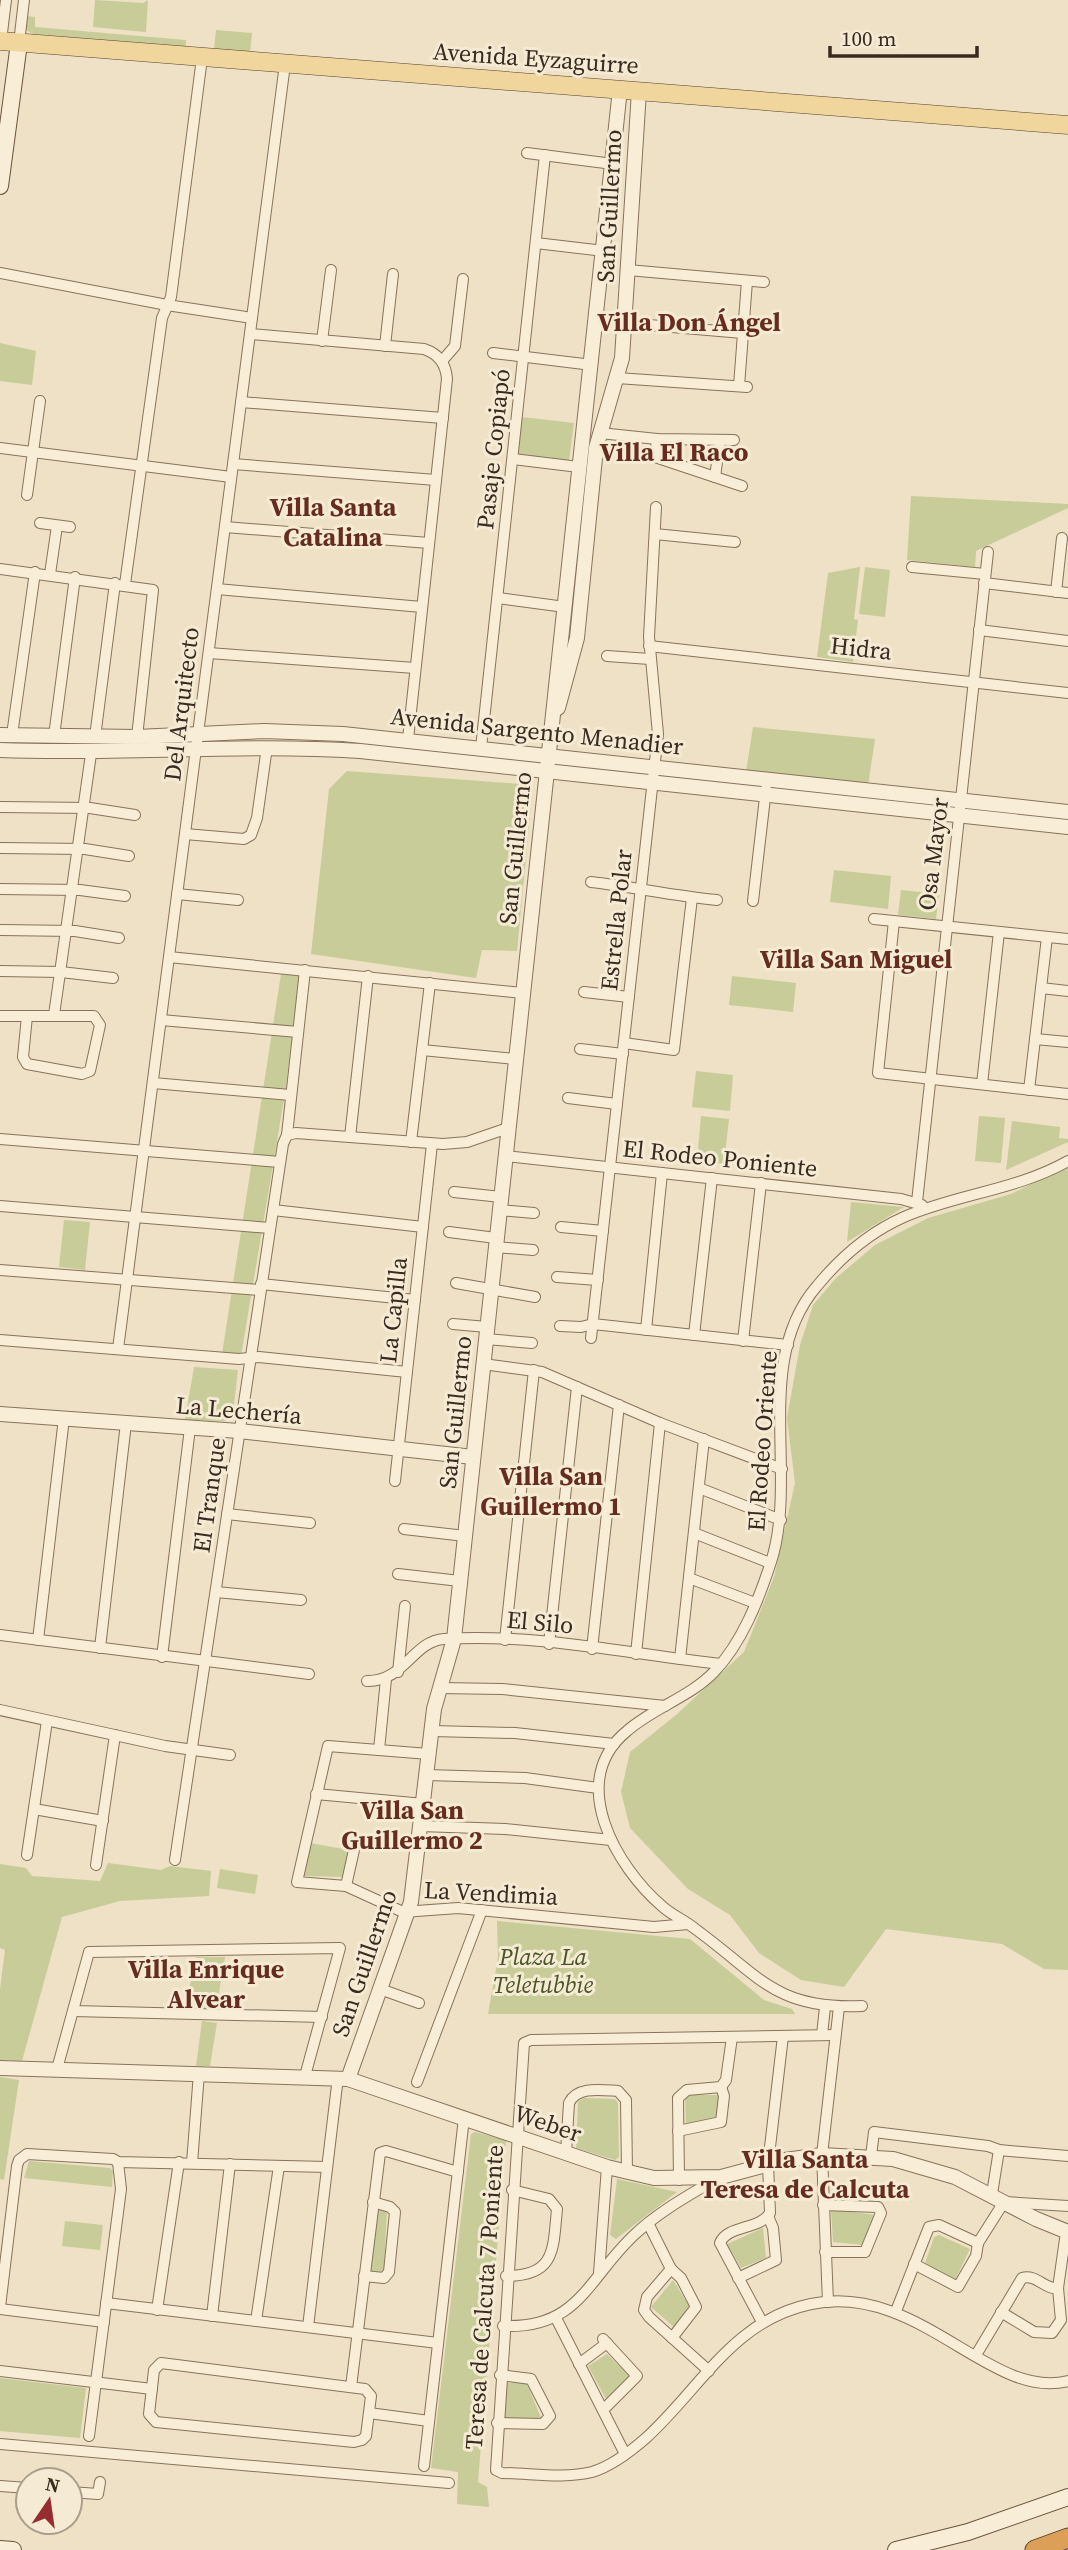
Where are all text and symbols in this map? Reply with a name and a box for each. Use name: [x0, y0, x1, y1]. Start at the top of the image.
scale bar: [830, 14, 977, 58]
text: 100 m: [841, 24, 896, 53]
street label: Avenida Eyzaguirre: [432, 34, 640, 82]
street label: San Guillermo: [589, 128, 629, 284]
district label: Villa Don Ángel: [597, 304, 781, 340]
street label: Pasaje Copiapó: [468, 367, 518, 531]
district label: Villa El Raco: [600, 434, 749, 470]
district label: Villa Santa Catalina: [269, 489, 397, 555]
street label: Del Arquitecto: [155, 625, 207, 783]
street label: Hidra: [829, 628, 894, 668]
street label: Avenida Sargento Menadier: [389, 699, 685, 763]
street label: San Guillermo: [491, 770, 539, 926]
street label: Osa Mayor: [910, 796, 956, 912]
street label: Estrella Polar: [592, 848, 640, 992]
district label: Villa San Miguel: [760, 941, 952, 977]
street label: El Rodeo Poniente: [621, 1131, 819, 1185]
street label: La Capilla: [371, 1255, 415, 1365]
street label: San Guillermo: [431, 1334, 479, 1490]
street label: El Rodeo Oriente: [739, 1349, 785, 1533]
street label: La Lechería: [175, 1388, 304, 1432]
street label: El Tranque: [185, 1435, 233, 1555]
district label: Villa San Guillermo 1: [480, 1458, 622, 1524]
street label: El Silo: [505, 1603, 575, 1641]
district label: Villa San Guillermo 2: [341, 1792, 483, 1858]
street label: La Vendimia: [423, 1873, 560, 1913]
street label: San Guillermo: [323, 1885, 405, 2041]
park label: Plaza La Teletubbie: [493, 1940, 594, 2001]
district label: Villa Enrique Alvear: [128, 1951, 284, 2017]
street label: Weber: [510, 2096, 586, 2150]
district label: Villa Santa Teresa de Calcuta: [700, 2141, 910, 2207]
street label: Teresa de Calcuta 7 Poniente: [457, 2143, 511, 2451]
north arrow: [14, 2466, 84, 2536]
text: N: [43, 2470, 63, 2499]

